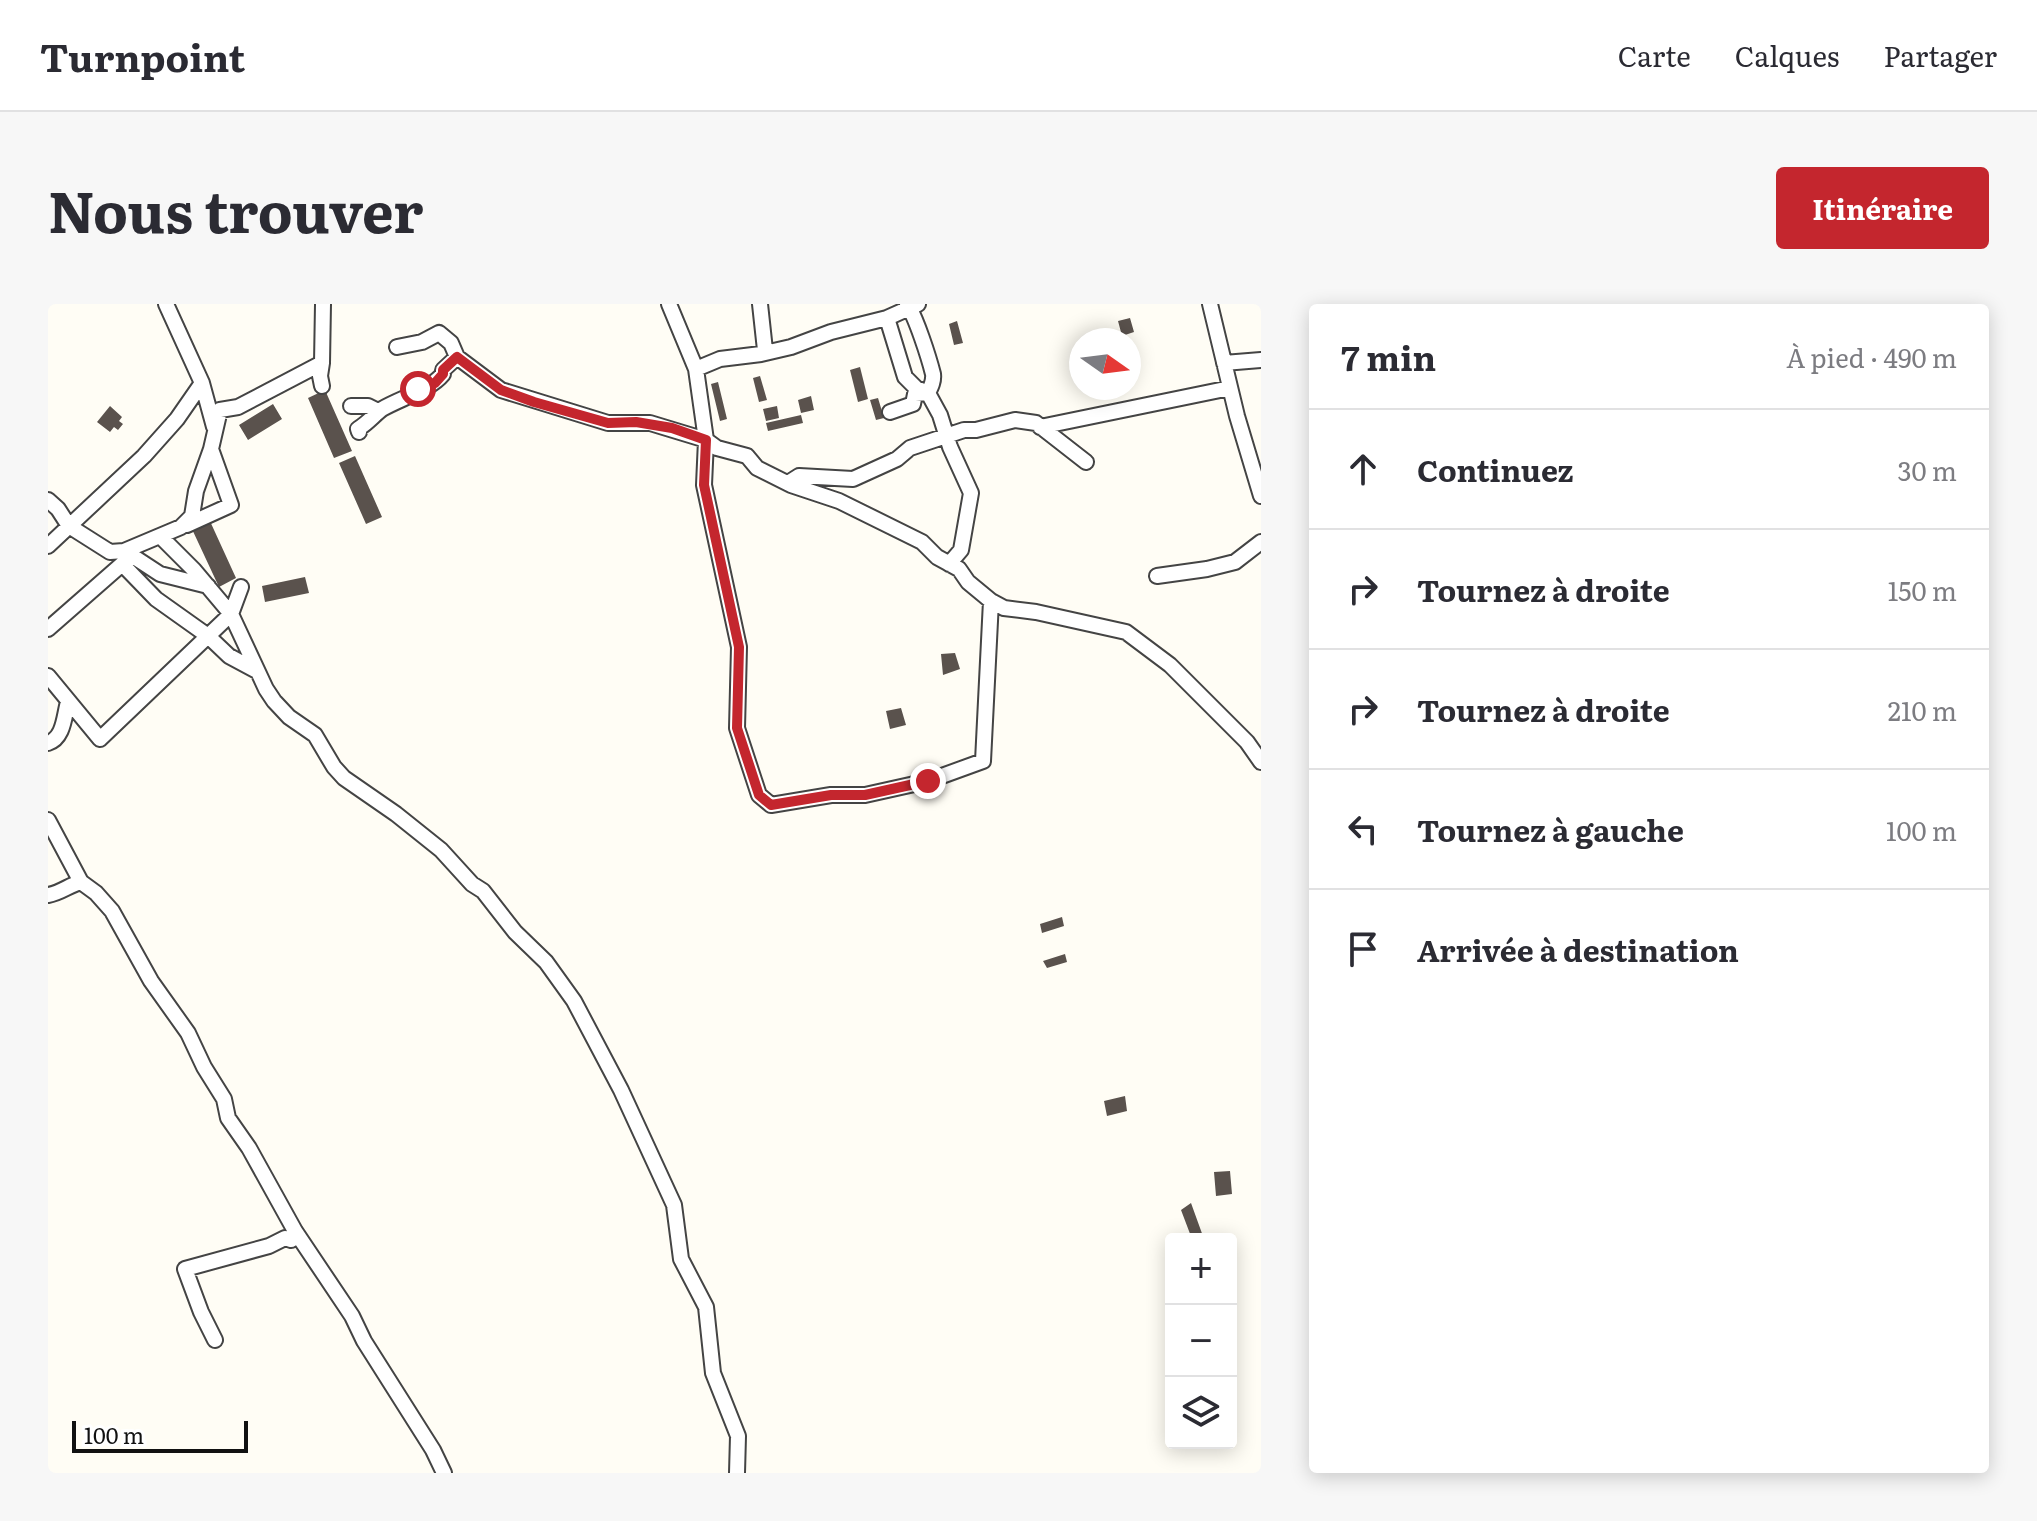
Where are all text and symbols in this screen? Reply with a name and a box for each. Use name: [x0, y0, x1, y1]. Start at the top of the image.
text: Turnpoint: [40, 27, 245, 84]
text: Carte: [1618, 34, 1691, 76]
text: Calques: [1735, 34, 1839, 76]
text: Partager: [1883, 34, 1997, 76]
text: Nous trouver: [48, 167, 423, 250]
button: Itinéraire: [1776, 167, 1989, 249]
north arrow: [1069, 328, 1141, 400]
text: 7 min: [1341, 331, 1436, 381]
text: À pied · 490 m: [1786, 337, 1957, 376]
route start: [400, 371, 436, 407]
icon: ahead: [1341, 447, 1385, 491]
text: Continuez: [1417, 447, 1574, 491]
text: 30 m: [1897, 450, 1957, 489]
icon: right: [1341, 567, 1385, 611]
text: Tournez à droite: [1417, 567, 1670, 611]
text: 150 m: [1888, 570, 1957, 609]
icon: right: [1341, 687, 1385, 731]
text: Tournez à droite: [1417, 687, 1670, 731]
text: 210 m: [1888, 690, 1957, 729]
route end: [910, 763, 946, 799]
icon: left: [1341, 807, 1385, 851]
text: Tournez à gauche: [1417, 807, 1684, 851]
text: 100 m: [1886, 810, 1957, 849]
icon: arrive: [1341, 927, 1385, 971]
text: Arrivée à destination: [1417, 927, 1739, 971]
map controls: [1165, 1233, 1237, 1449]
button: +: [1165, 1233, 1237, 1305]
button: −: [1165, 1305, 1237, 1377]
button: layers: [1165, 1377, 1237, 1449]
scale bar: [72, 1417, 248, 1453]
text: 100 m: [84, 1418, 144, 1451]

